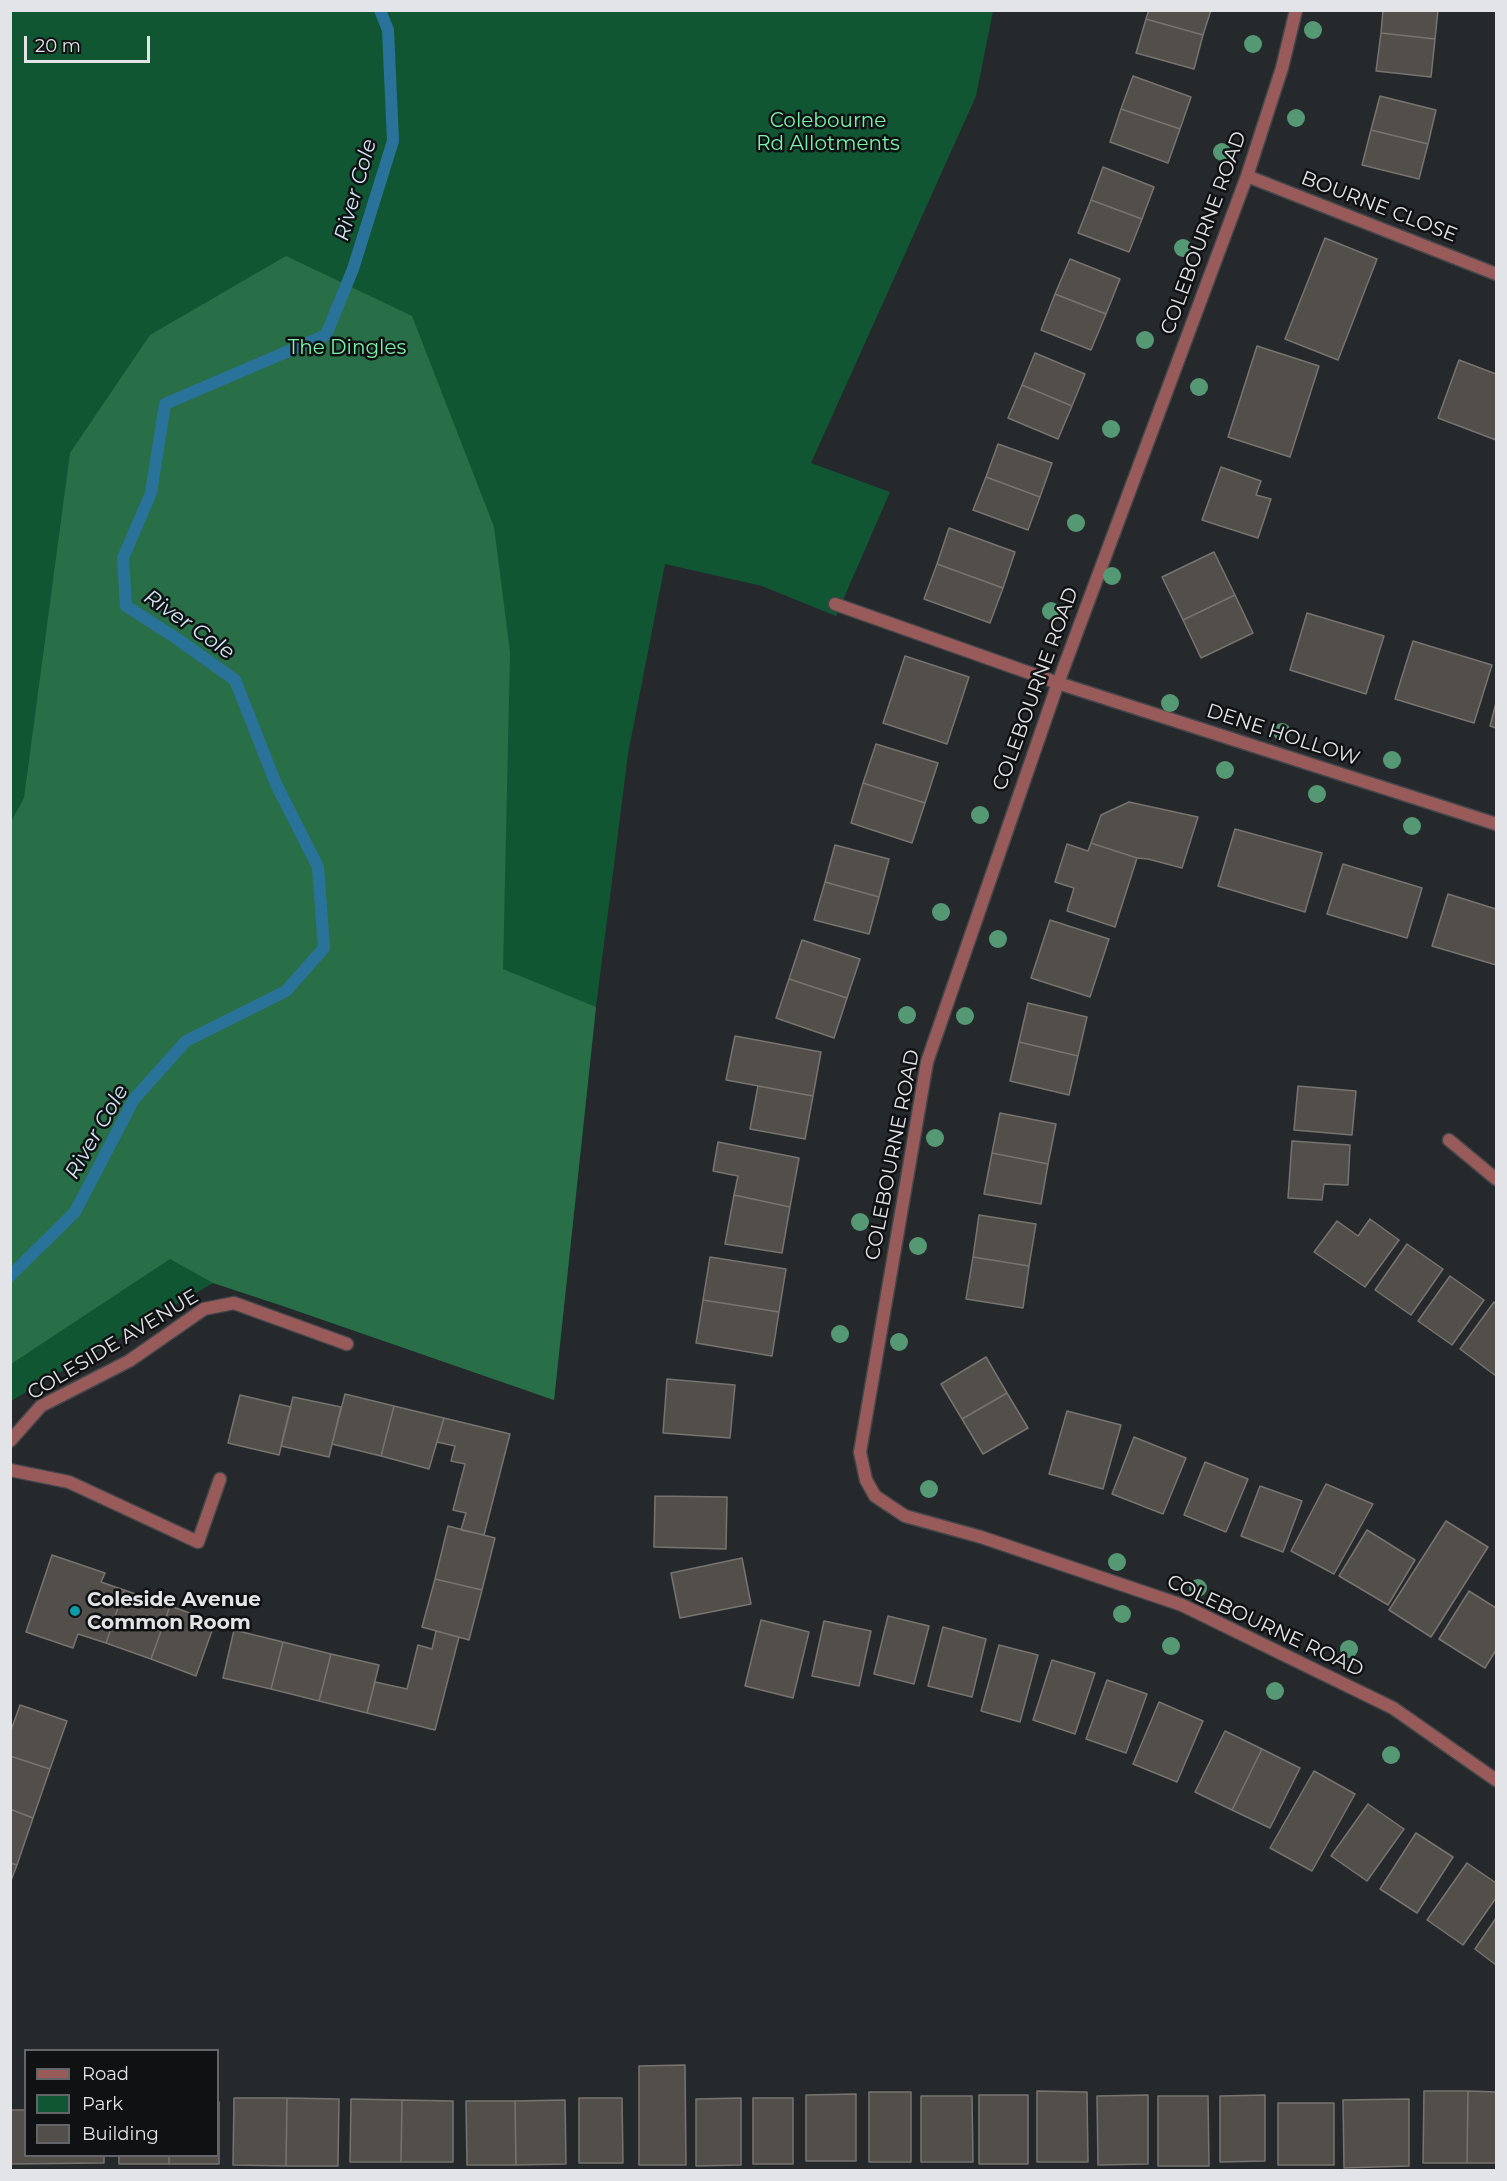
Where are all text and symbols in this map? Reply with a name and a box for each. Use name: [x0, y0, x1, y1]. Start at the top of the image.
scale bar: [27, 24, 153, 62]
text: 20 m: [35, 35, 81, 57]
park label: Colebourne Rd Allotments: [756, 109, 900, 156]
street label: COLEBOURNE ROAD: [1156, 128, 1252, 338]
water label: River Cole: [329, 136, 383, 244]
street label: BOURNE CLOSE: [1298, 166, 1460, 248]
park label: The Dingles: [288, 336, 406, 360]
street label: COLEBOURNE ROAD: [988, 584, 1084, 794]
water label: River Cole: [139, 585, 239, 665]
street label: DENE HOLLOW: [1203, 699, 1363, 771]
street label: COLEBOURNE ROAD: [861, 1047, 925, 1263]
water label: River Cole: [60, 1080, 134, 1184]
street label: COLESIDE AVENUE: [23, 1284, 203, 1406]
street label: COLEBOURNE ROAD: [1163, 1570, 1367, 1682]
place label: Coleside Avenue Common Room: [87, 1588, 261, 1635]
marker: Coleside Avenue Common Room: [68, 1604, 82, 1618]
legend: [24, 2049, 219, 2157]
text: Road: [82, 2063, 129, 2085]
text: Park: [82, 2093, 123, 2115]
text: Building: [82, 2123, 159, 2145]

